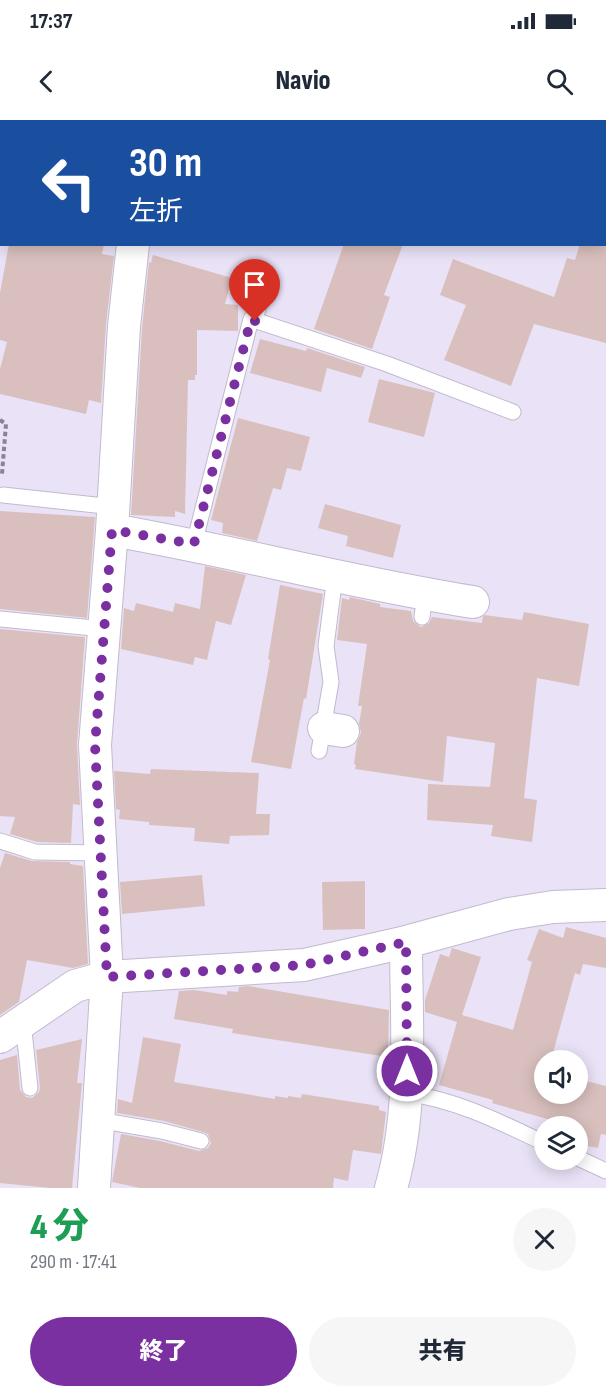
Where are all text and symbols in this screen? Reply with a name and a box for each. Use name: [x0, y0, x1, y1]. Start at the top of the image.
text: 17:37: [30, 8, 72, 35]
icon: back: [30, 65, 63, 98]
text: Navio: [275, 65, 331, 97]
icon: search: [543, 65, 576, 98]
text: 30 m: [129, 138, 202, 189]
icon: left: [30, 144, 108, 222]
text: 左折: [129, 196, 183, 228]
pin: [229, 259, 280, 321]
icon: arrive: [238, 268, 271, 301]
position arrow: [375, 1039, 439, 1103]
map controls: [534, 1050, 588, 1170]
button: sound: [534, 1050, 588, 1104]
button: layers: [534, 1116, 588, 1170]
text: 4 分: [30, 1206, 89, 1249]
button: close: [513, 1208, 576, 1271]
text: 290 m · 17:41: [30, 1250, 116, 1274]
button: 終了: [30, 1317, 297, 1386]
button: 共有: [309, 1317, 576, 1386]

